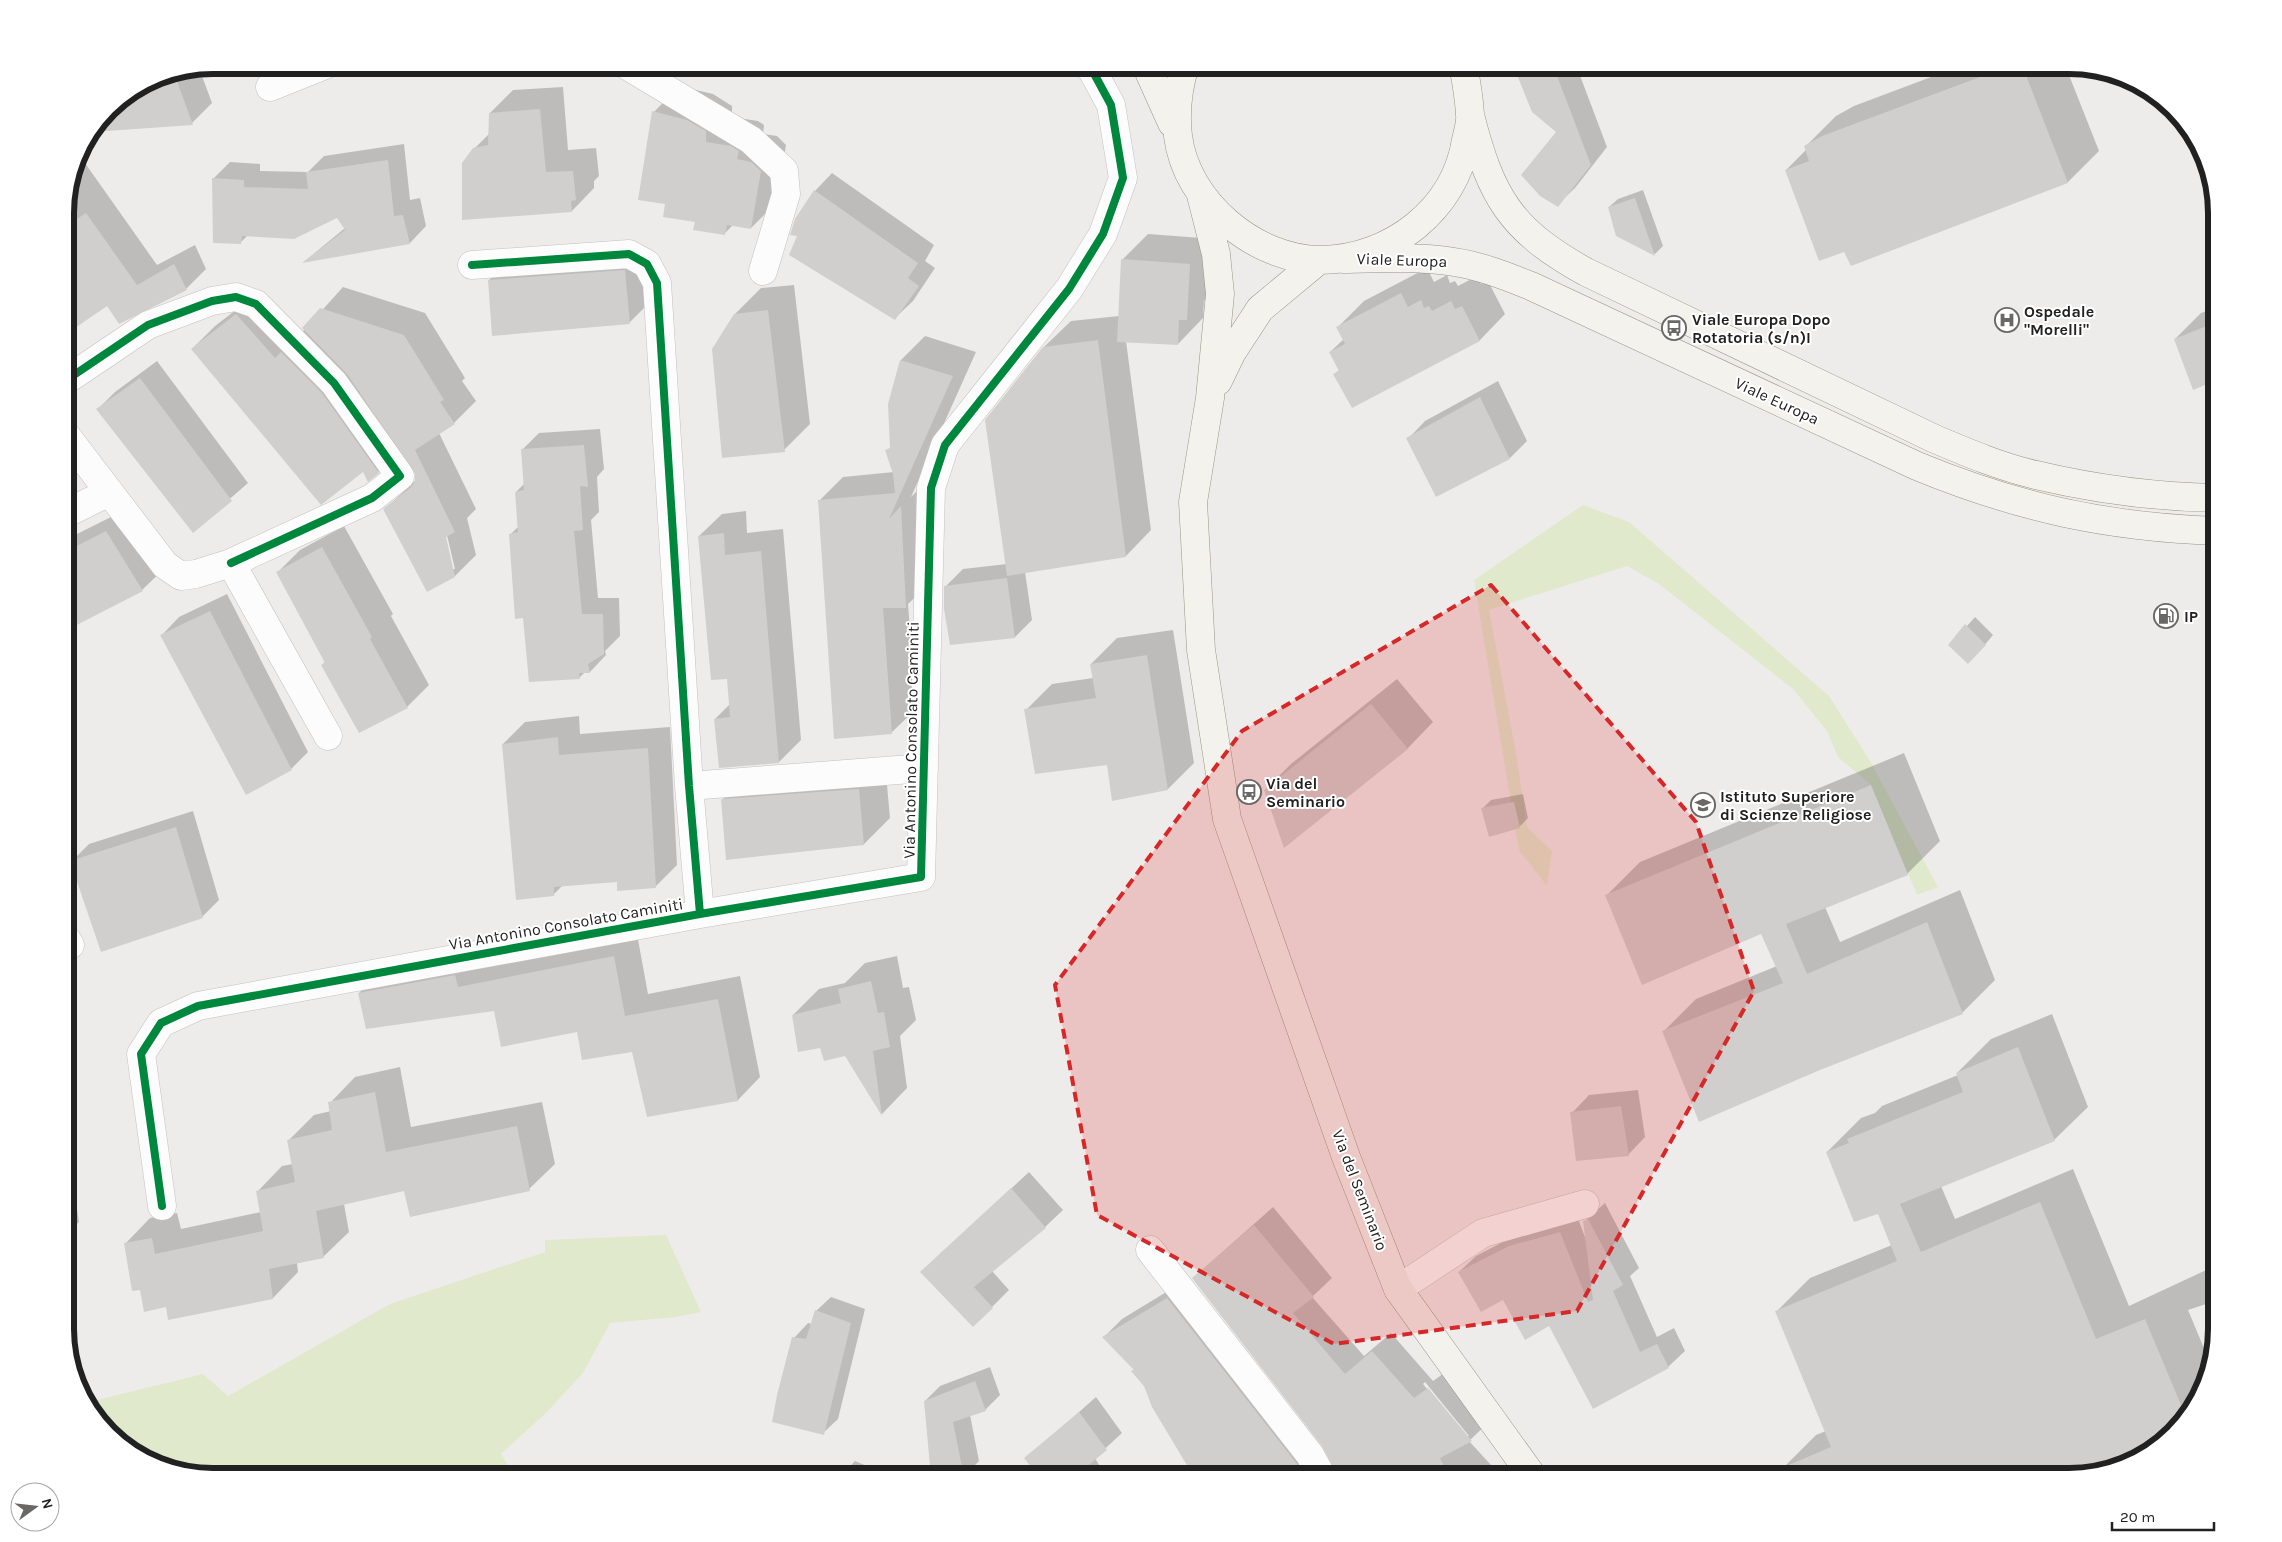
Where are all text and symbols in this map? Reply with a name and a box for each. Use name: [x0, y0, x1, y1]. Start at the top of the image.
street label: Viale Europa: [1356, 249, 1448, 271]
place label: Ospedale "Morelli": [2024, 302, 2094, 339]
hospital icon: Ospedale "Morelli": [1994, 307, 2020, 333]
place label: Viale Europa Dopo Rotatoria (s/n)I: [1692, 310, 1830, 347]
bus stop icon: Viale Europa Dopo Rotatoria (s/n)I: [1661, 315, 1687, 341]
street label: Viale Europa: [1732, 373, 1822, 429]
fuel station icon: IP: [2153, 603, 2179, 629]
place label: IP: [2184, 607, 2198, 626]
street label: Via Antonino Consolato Caminiti: [899, 621, 923, 859]
place label: Via del Seminario: [1266, 774, 1345, 811]
bus stop icon: Via del Seminario: [1236, 779, 1262, 805]
place label: Istituto Superiore di Scienze Religiose: [1720, 787, 1871, 824]
school or university icon: Istituto Superiore di Scienze Religiose: [1690, 792, 1716, 818]
street label: Via Antonino Consolato Caminiti: [447, 894, 685, 954]
street label: Via del Seminario: [1328, 1127, 1392, 1253]
north arrow: [10, 1482, 60, 1532]
text: N: [38, 1497, 57, 1511]
scale bar: [2112, 1500, 2214, 1532]
text: 20 m: [2120, 1508, 2155, 1526]

